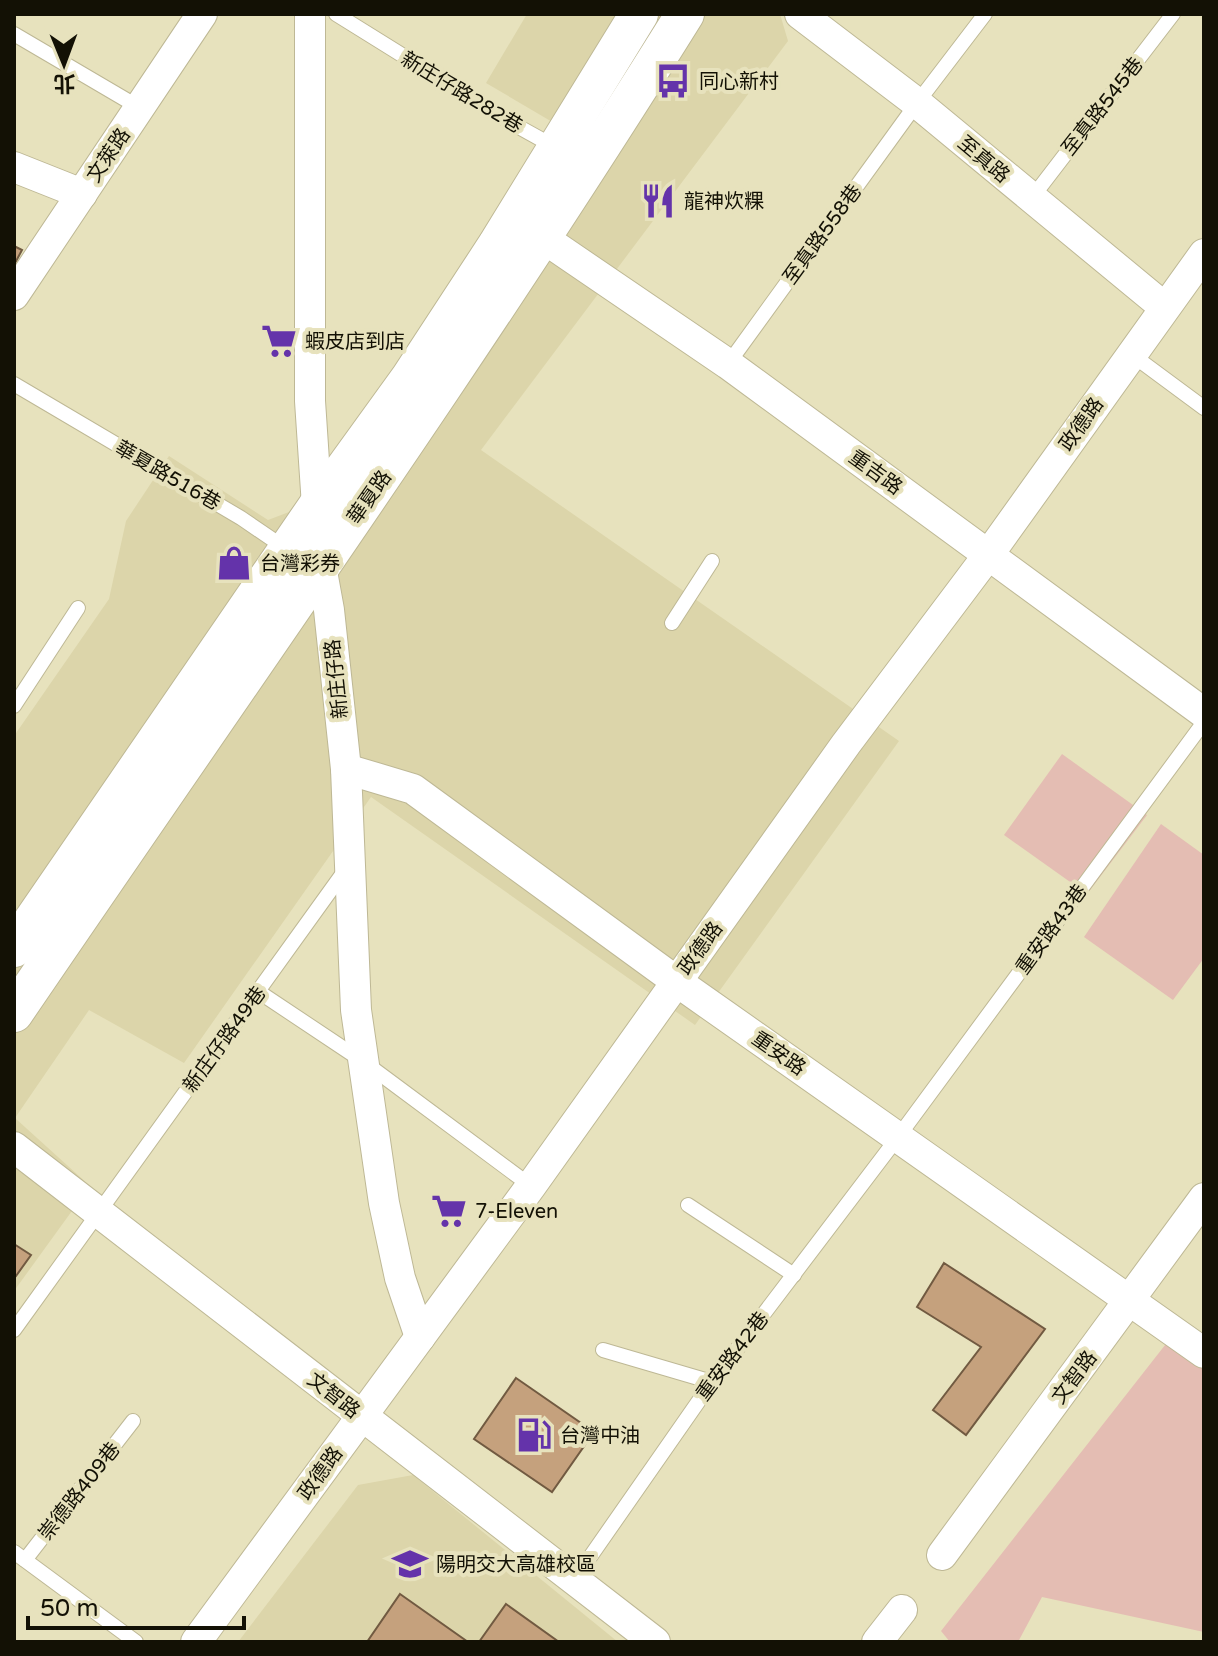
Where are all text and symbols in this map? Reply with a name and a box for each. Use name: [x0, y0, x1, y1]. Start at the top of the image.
north arrow: [24, 24, 104, 104]
street label: 新庄仔路282巷: [396, 47, 527, 139]
street label: 至真路545巷: [1057, 53, 1148, 160]
bus stop icon: 同心新村: [654, 62, 692, 100]
text: 北: [53, 70, 76, 96]
place label: 同心新村: [699, 70, 779, 94]
street label: 文萊路: [82, 124, 136, 187]
street label: 至真路: [953, 131, 1014, 188]
street label: 至真路558巷: [779, 180, 867, 289]
restaurant icon: 龍神炊粿: [639, 182, 677, 220]
place label: 龍神炊粿: [684, 190, 764, 214]
supermarket icon: 蝦皮店到店: [260, 322, 298, 360]
place label: 蝦皮店到店: [305, 330, 405, 354]
street label: 政德路: [1055, 393, 1109, 456]
street label: 華夏路516巷: [111, 436, 224, 516]
street label: 重吉路: [844, 445, 907, 500]
street label: 華夏路: [343, 466, 397, 529]
shop icon: 台灣彩券: [215, 544, 253, 582]
place label: 台灣彩券: [260, 552, 340, 576]
street label: 新庄仔路: [321, 638, 353, 720]
street label: 重安路43巷: [1011, 880, 1092, 979]
street label: 政德路: [673, 917, 728, 980]
street label: 新庄仔路49巷: [178, 982, 271, 1097]
street label: 重安路: [747, 1027, 810, 1081]
supermarket icon: 7-Eleven: [430, 1192, 468, 1230]
place label: 7-Eleven: [475, 1200, 558, 1224]
street label: 重安路42巷: [692, 1307, 774, 1406]
street label: 文智路: [1047, 1346, 1102, 1409]
street label: 文智路: [302, 1368, 364, 1424]
fuel station icon: 台灣中油: [515, 1416, 553, 1454]
place label: 台灣中油: [560, 1424, 640, 1448]
street label: 崇德路409巷: [34, 1438, 125, 1545]
street label: 政德路: [293, 1442, 348, 1505]
school or university icon: 陽明交大高雄校區: [391, 1545, 429, 1583]
place label: 陽明交大高雄校區: [436, 1553, 596, 1577]
scale bar: [28, 1580, 244, 1630]
text: 50 m: [40, 1594, 98, 1623]

